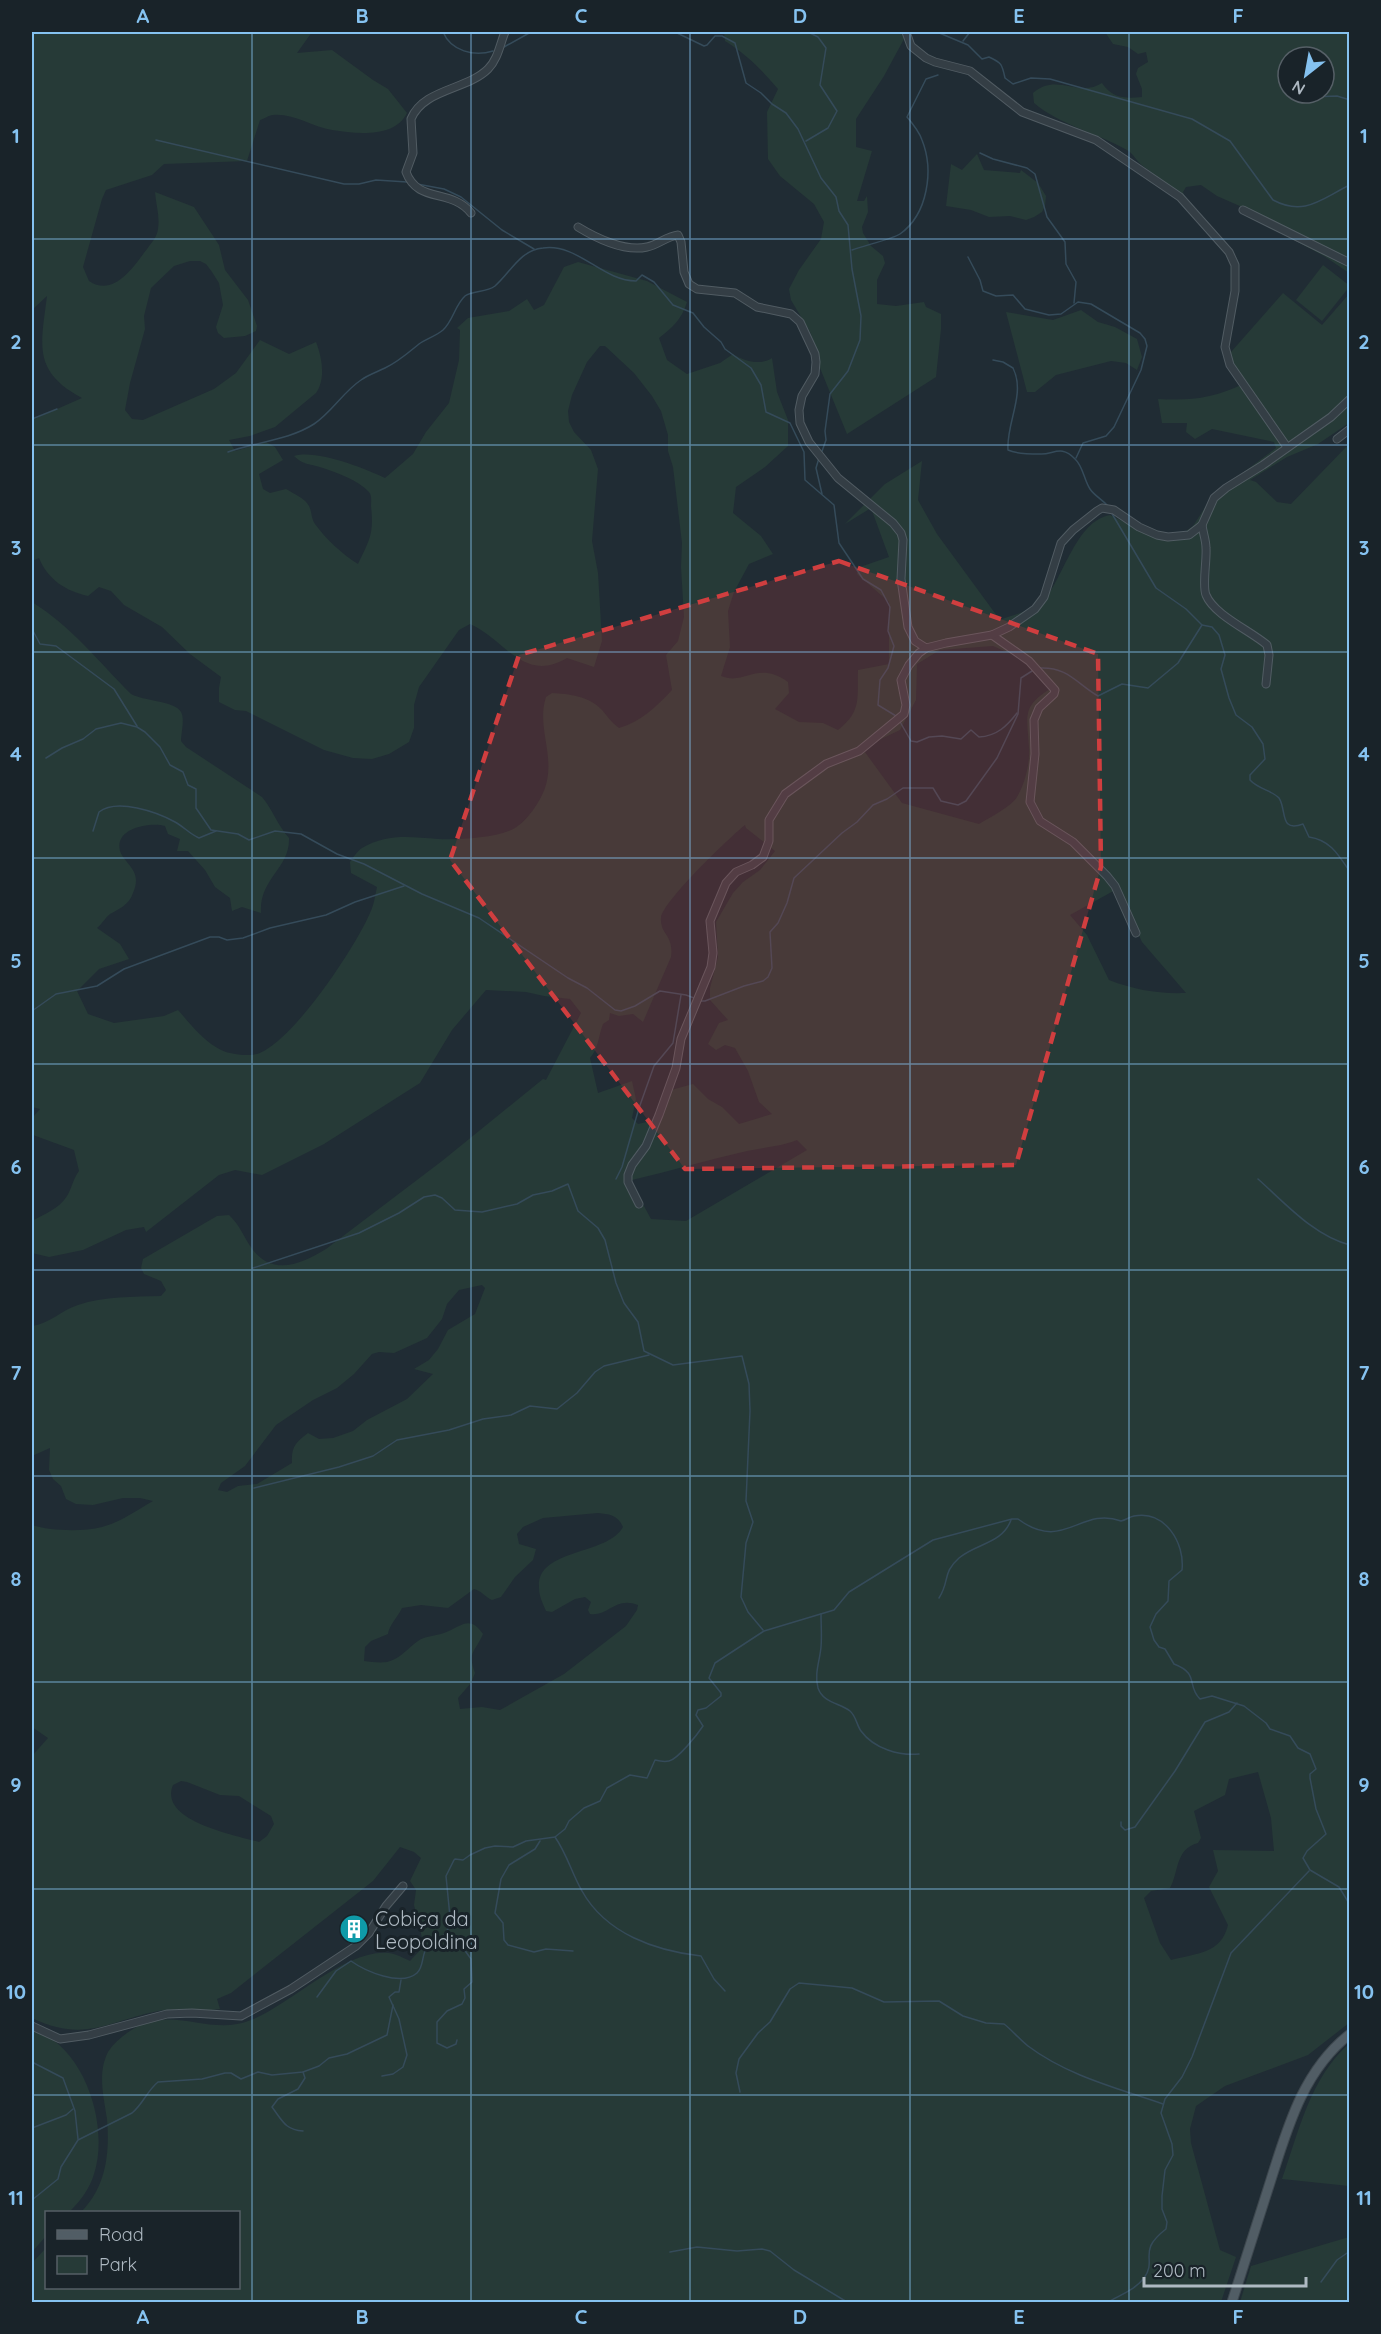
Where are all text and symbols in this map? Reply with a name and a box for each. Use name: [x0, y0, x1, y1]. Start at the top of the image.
text: A: [137, 3, 150, 28]
text: B: [355, 3, 369, 28]
text: C: [575, 3, 588, 28]
text: D: [793, 3, 807, 28]
text: E: [1013, 3, 1025, 28]
text: F: [1232, 3, 1244, 28]
north arrow: [1276, 45, 1336, 105]
text: N: [1288, 76, 1308, 99]
text: 1: [12, 123, 20, 148]
text: 1: [1360, 123, 1368, 148]
text: 2: [10, 329, 22, 354]
text: 2: [1358, 329, 1370, 354]
text: 3: [11, 535, 21, 560]
text: 3: [1359, 535, 1369, 560]
text: 4: [10, 741, 22, 766]
text: 4: [1358, 741, 1370, 766]
text: 5: [10, 948, 22, 973]
text: 5: [1358, 948, 1370, 973]
text: 6: [10, 1154, 22, 1179]
text: 6: [1358, 1154, 1370, 1179]
text: 7: [11, 1360, 22, 1385]
text: 7: [1359, 1360, 1370, 1385]
text: 8: [11, 1566, 22, 1591]
text: 8: [1359, 1566, 1370, 1591]
text: 9: [10, 1772, 22, 1797]
text: 9: [1358, 1772, 1370, 1797]
place label: Cobiça da Leopoldina: [375, 1906, 478, 1954]
building icon: Cobiça da Leopoldina: [338, 1913, 370, 1945]
text: 10: [6, 1979, 26, 2004]
text: 10: [1354, 1979, 1374, 2004]
text: 11: [8, 2185, 24, 2210]
text: 11: [1356, 2185, 1372, 2210]
legend: [45, 2211, 240, 2289]
text: Road: [99, 2223, 144, 2246]
scale bar: [1144, 2250, 1306, 2288]
text: Park: [99, 2253, 137, 2276]
text: 200 m: [1153, 2259, 1206, 2282]
text: A: [137, 2304, 150, 2329]
text: B: [355, 2304, 369, 2329]
text: C: [575, 2304, 588, 2329]
text: D: [793, 2304, 807, 2329]
text: E: [1013, 2304, 1025, 2329]
text: F: [1232, 2304, 1244, 2329]

